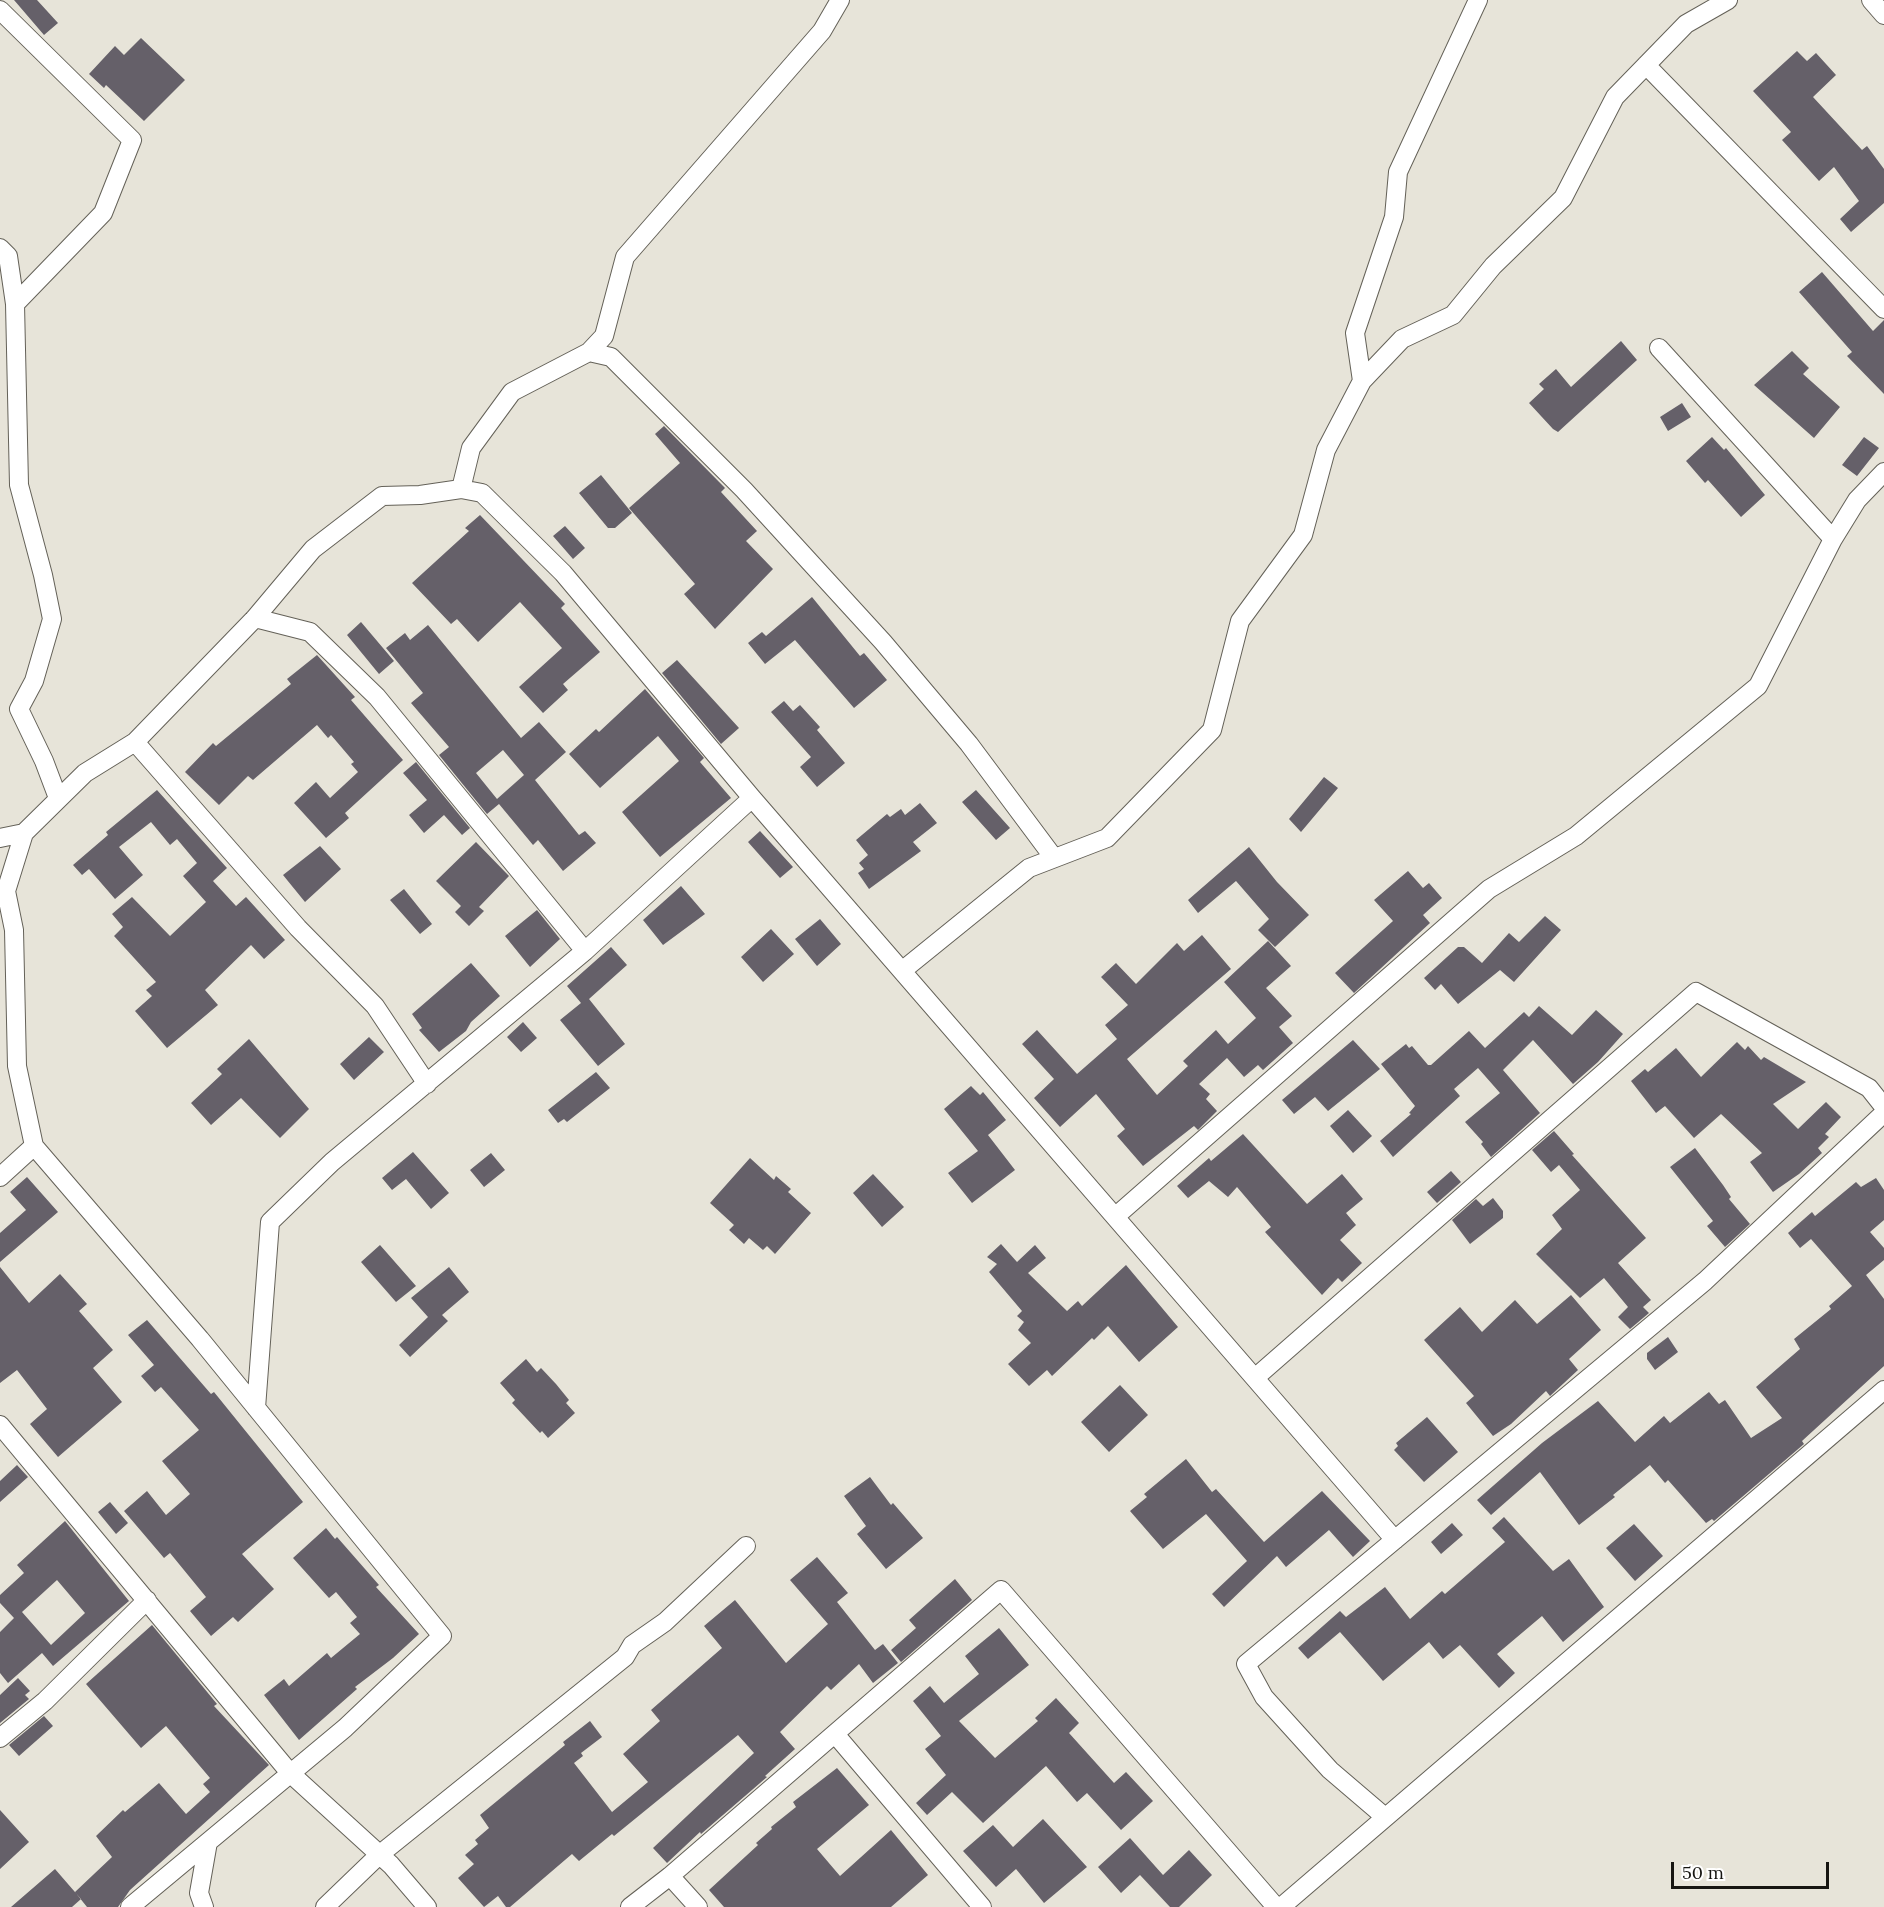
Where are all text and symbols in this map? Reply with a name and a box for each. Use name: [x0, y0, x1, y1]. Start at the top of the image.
scale bar: [1674, 1850, 1832, 1888]
text: 50 m: [1682, 1861, 1724, 1884]

